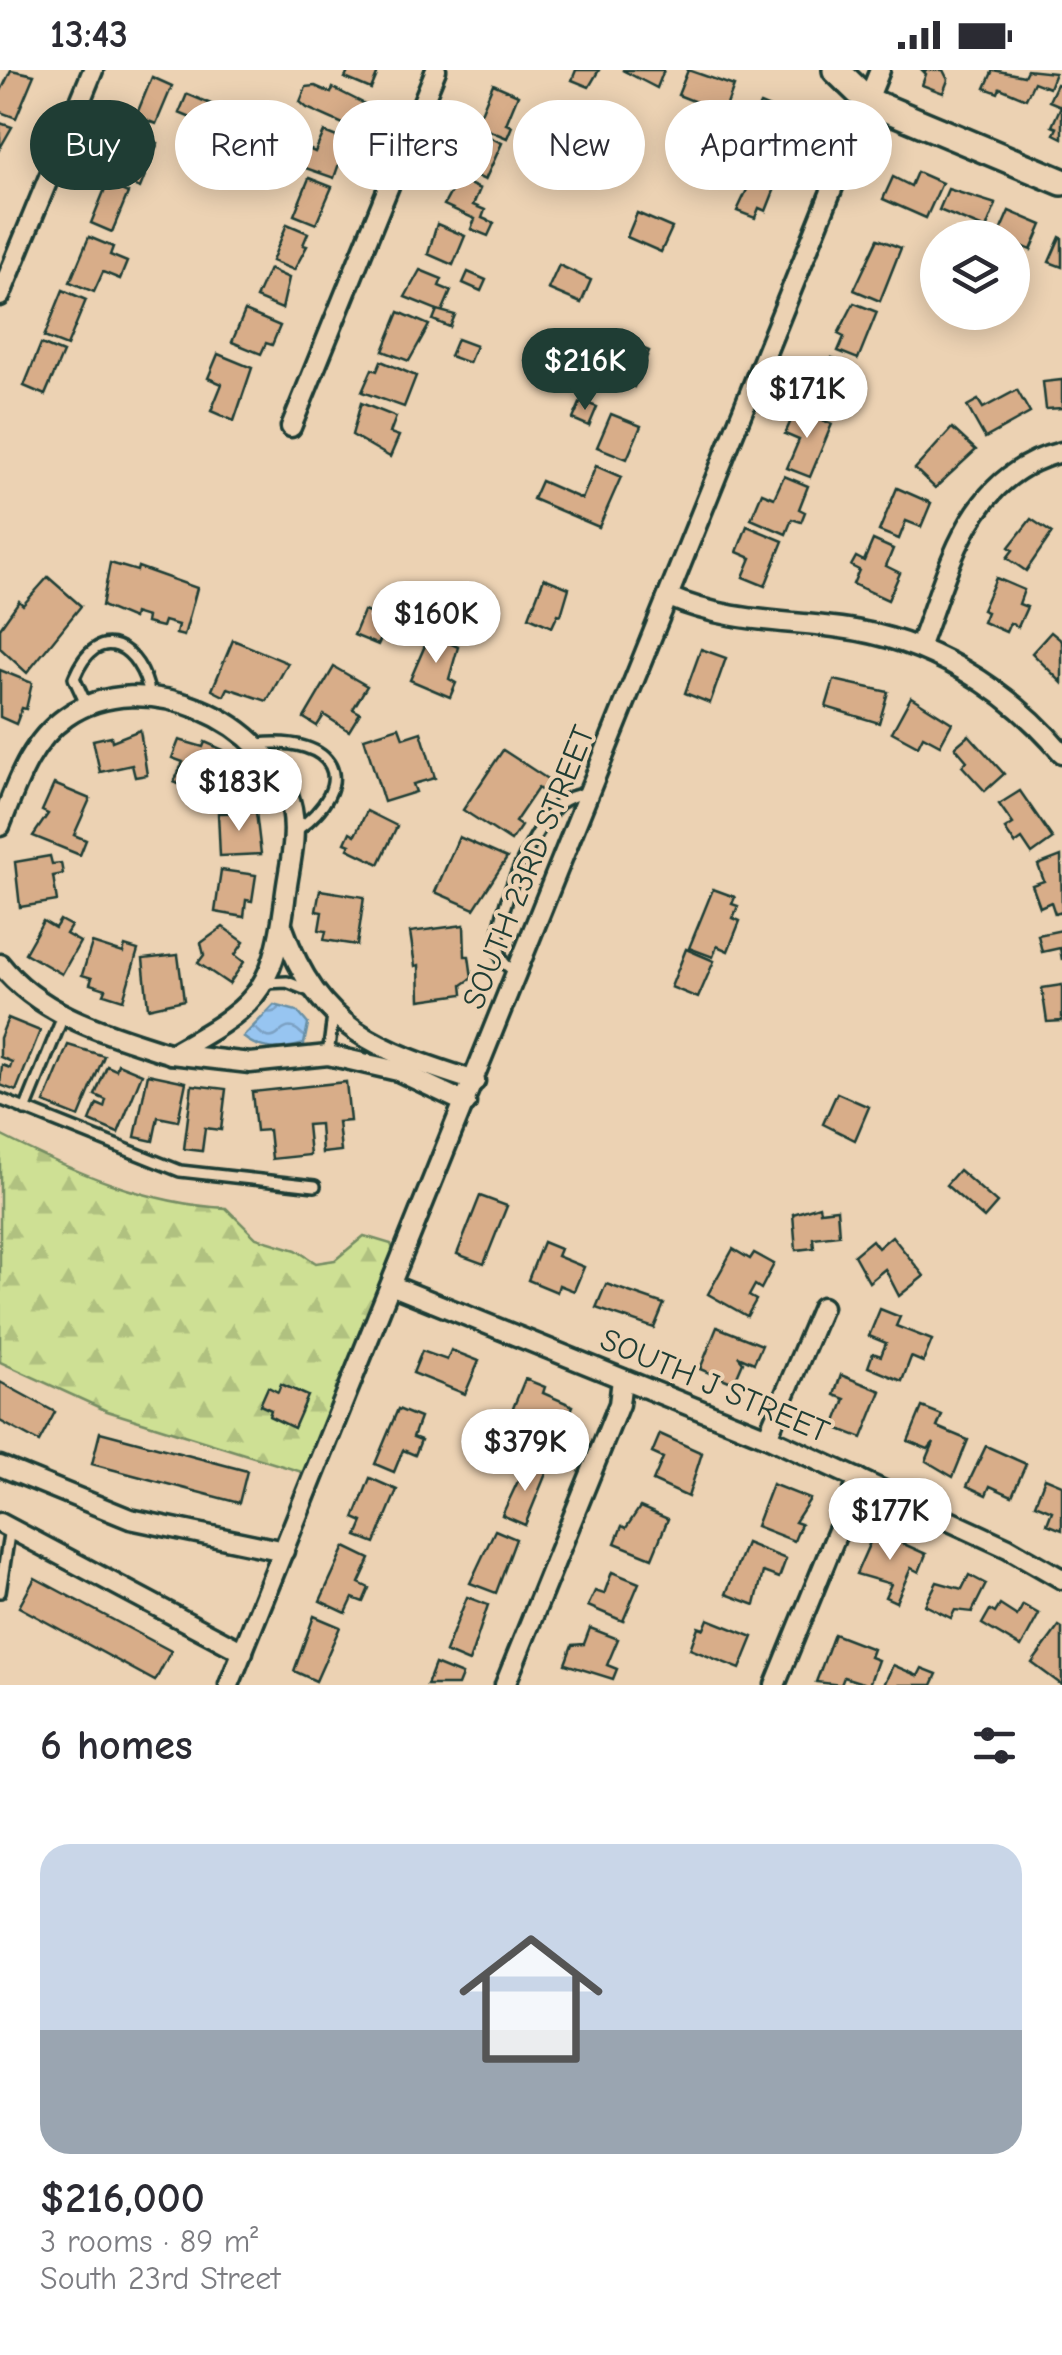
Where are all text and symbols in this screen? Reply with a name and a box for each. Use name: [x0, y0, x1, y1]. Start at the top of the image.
text: 13:43: [50, 13, 128, 57]
chip: Buy: [30, 100, 155, 190]
chip: Rent: [175, 100, 313, 190]
chip: Filters: [333, 100, 493, 190]
chip: New: [513, 100, 645, 190]
chip: Apartment: [665, 100, 892, 190]
map controls: [920, 220, 1030, 330]
button: layers: [920, 220, 1030, 330]
pin: $216K: [515, 328, 655, 413]
text: $216K: [544, 342, 626, 379]
pin: $171K: [737, 356, 877, 441]
text: $171K: [769, 370, 845, 407]
pin: $160K: [366, 581, 506, 666]
text: $160K: [394, 595, 478, 632]
street label: SOUTH 23RD STREET: [455, 720, 602, 1014]
pin: $183K: [169, 749, 309, 834]
text: $183K: [198, 763, 280, 800]
street label: SOUTH J STREET: [595, 1321, 835, 1450]
pin: $379K: [455, 1409, 595, 1494]
text: $379K: [483, 1423, 567, 1460]
pin: $177K: [820, 1478, 960, 1563]
text: $177K: [851, 1492, 929, 1529]
icon: filters: [967, 1718, 1022, 1773]
text: 6 homes: [40, 1721, 193, 1770]
icon: home: [441, 1909, 621, 2089]
text: $216,000: [40, 2174, 205, 2223]
text: 3 rooms · 89 m²: [40, 2223, 258, 2260]
text: South 23rd Street: [40, 2260, 280, 2297]

